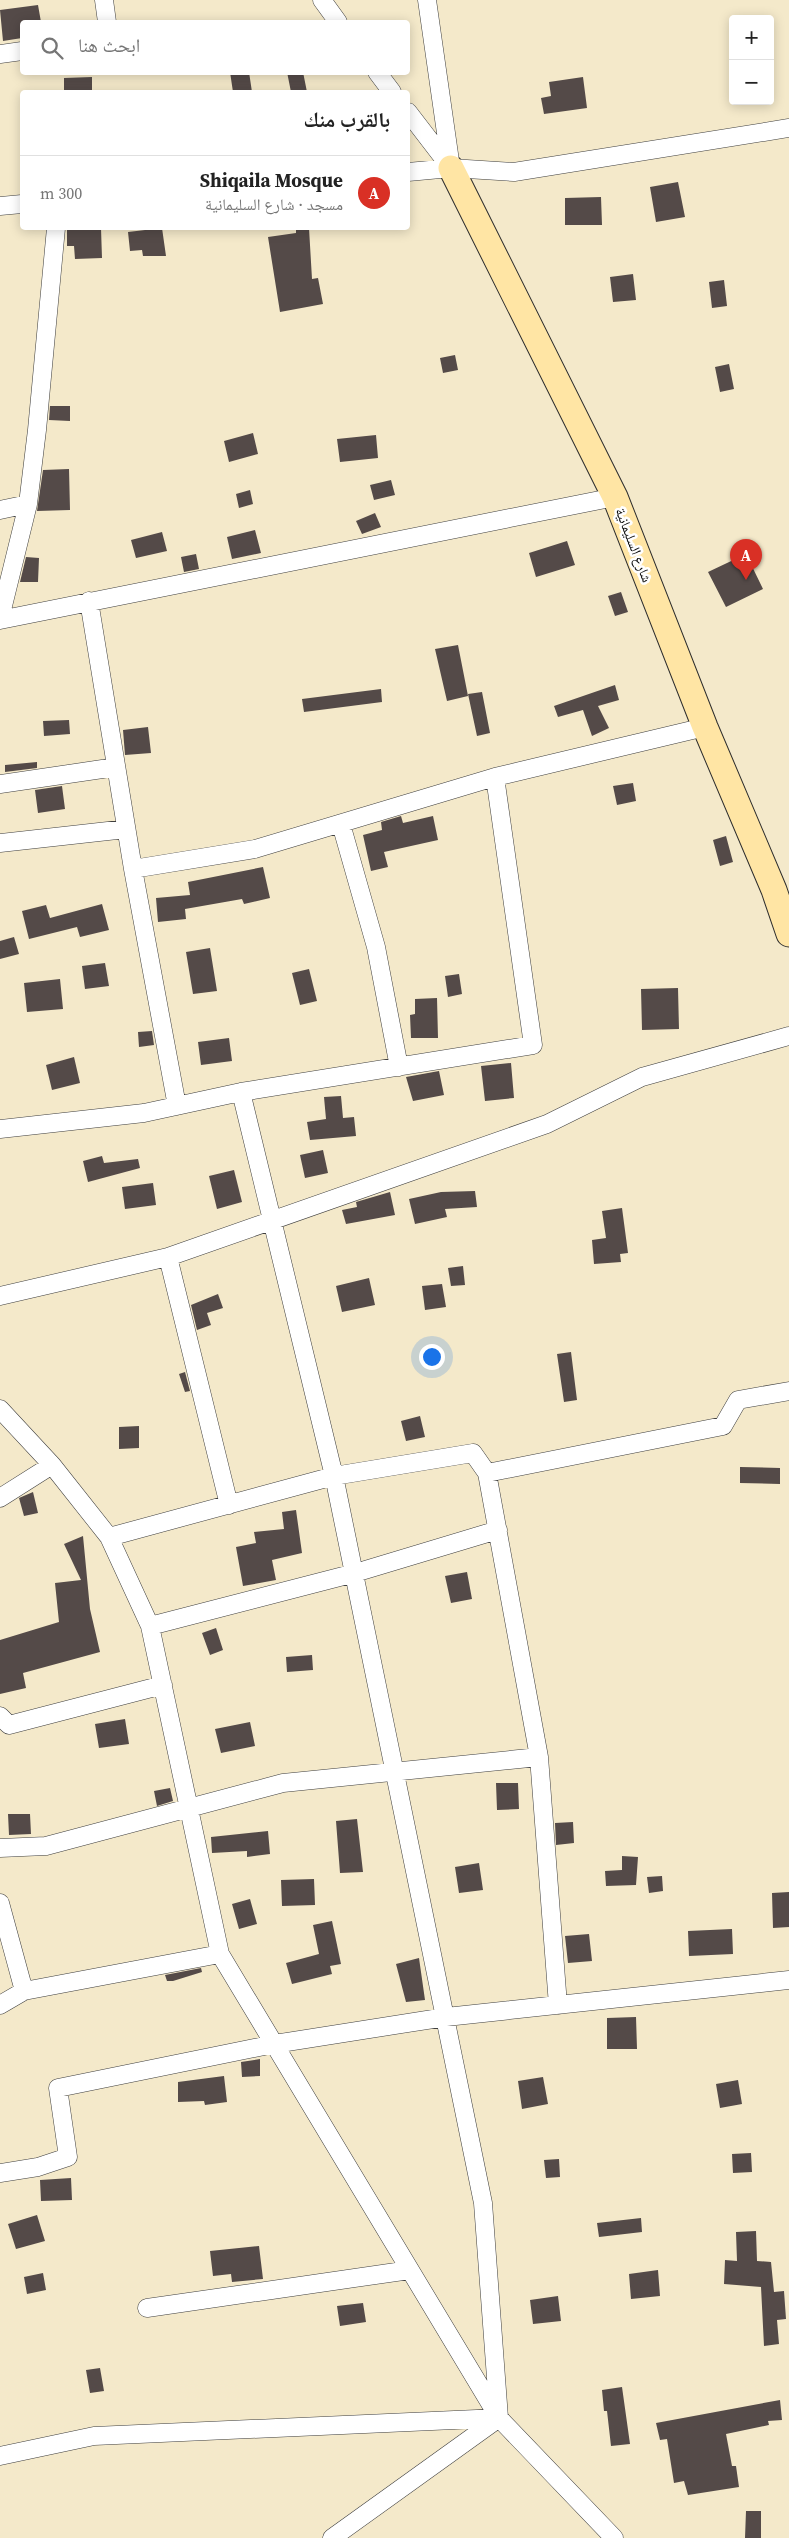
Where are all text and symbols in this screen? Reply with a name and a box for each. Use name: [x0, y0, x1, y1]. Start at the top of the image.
map controls: [729, 15, 774, 105]
button: +: [729, 15, 774, 60]
search box: [20, 20, 410, 75]
text: ابحث هنا: [78, 32, 140, 58]
icon: search: [38, 34, 66, 62]
button: −: [729, 60, 774, 105]
text: بالقرب منك: [304, 105, 390, 134]
text: Shiqaila Mosque: [200, 167, 343, 193]
text: 300 m: [40, 182, 82, 204]
text: A: [369, 182, 379, 204]
text: مسجد · شارع السليمانية: [205, 193, 343, 215]
street label: شارع السليمانية: [611, 505, 657, 585]
pin: A: [730, 539, 762, 580]
your location: [419, 1344, 445, 1370]

